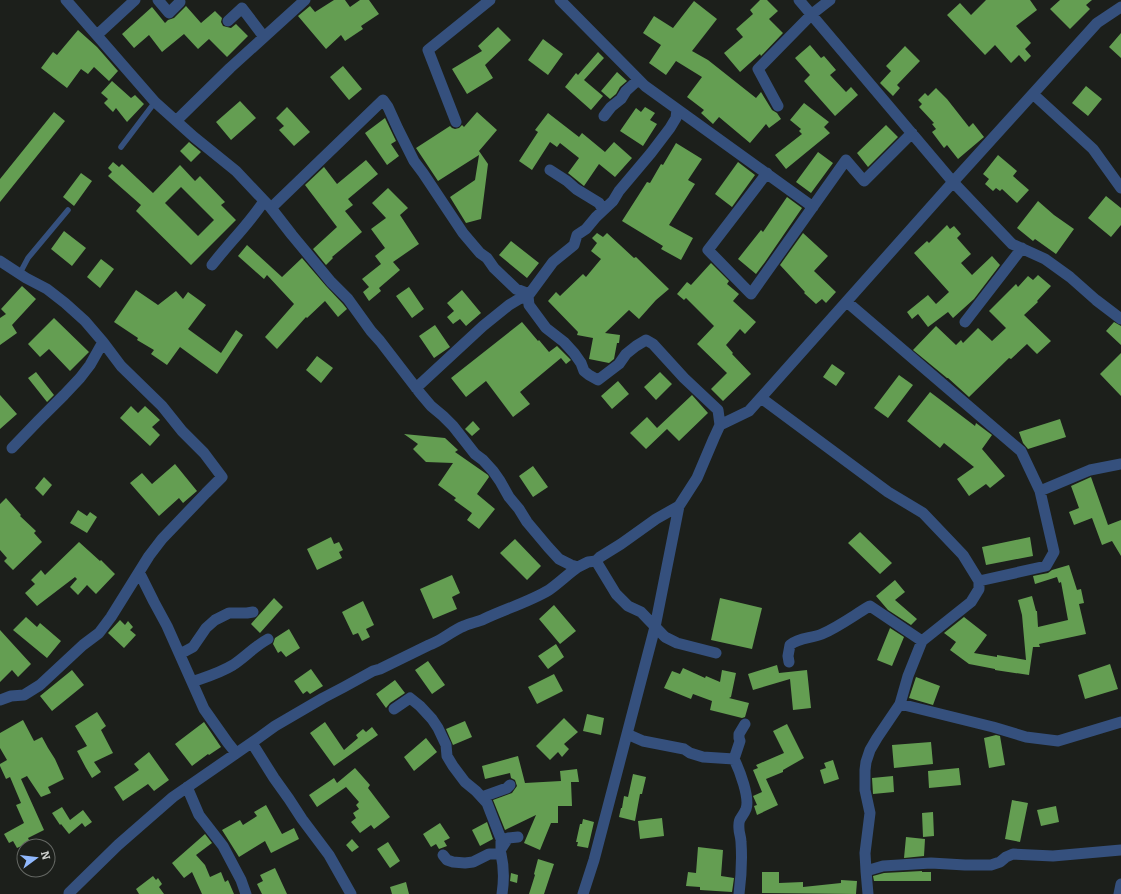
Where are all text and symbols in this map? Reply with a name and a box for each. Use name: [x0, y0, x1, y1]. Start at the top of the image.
north arrow: [16, 838, 56, 878]
text: N: [38, 850, 53, 862]

